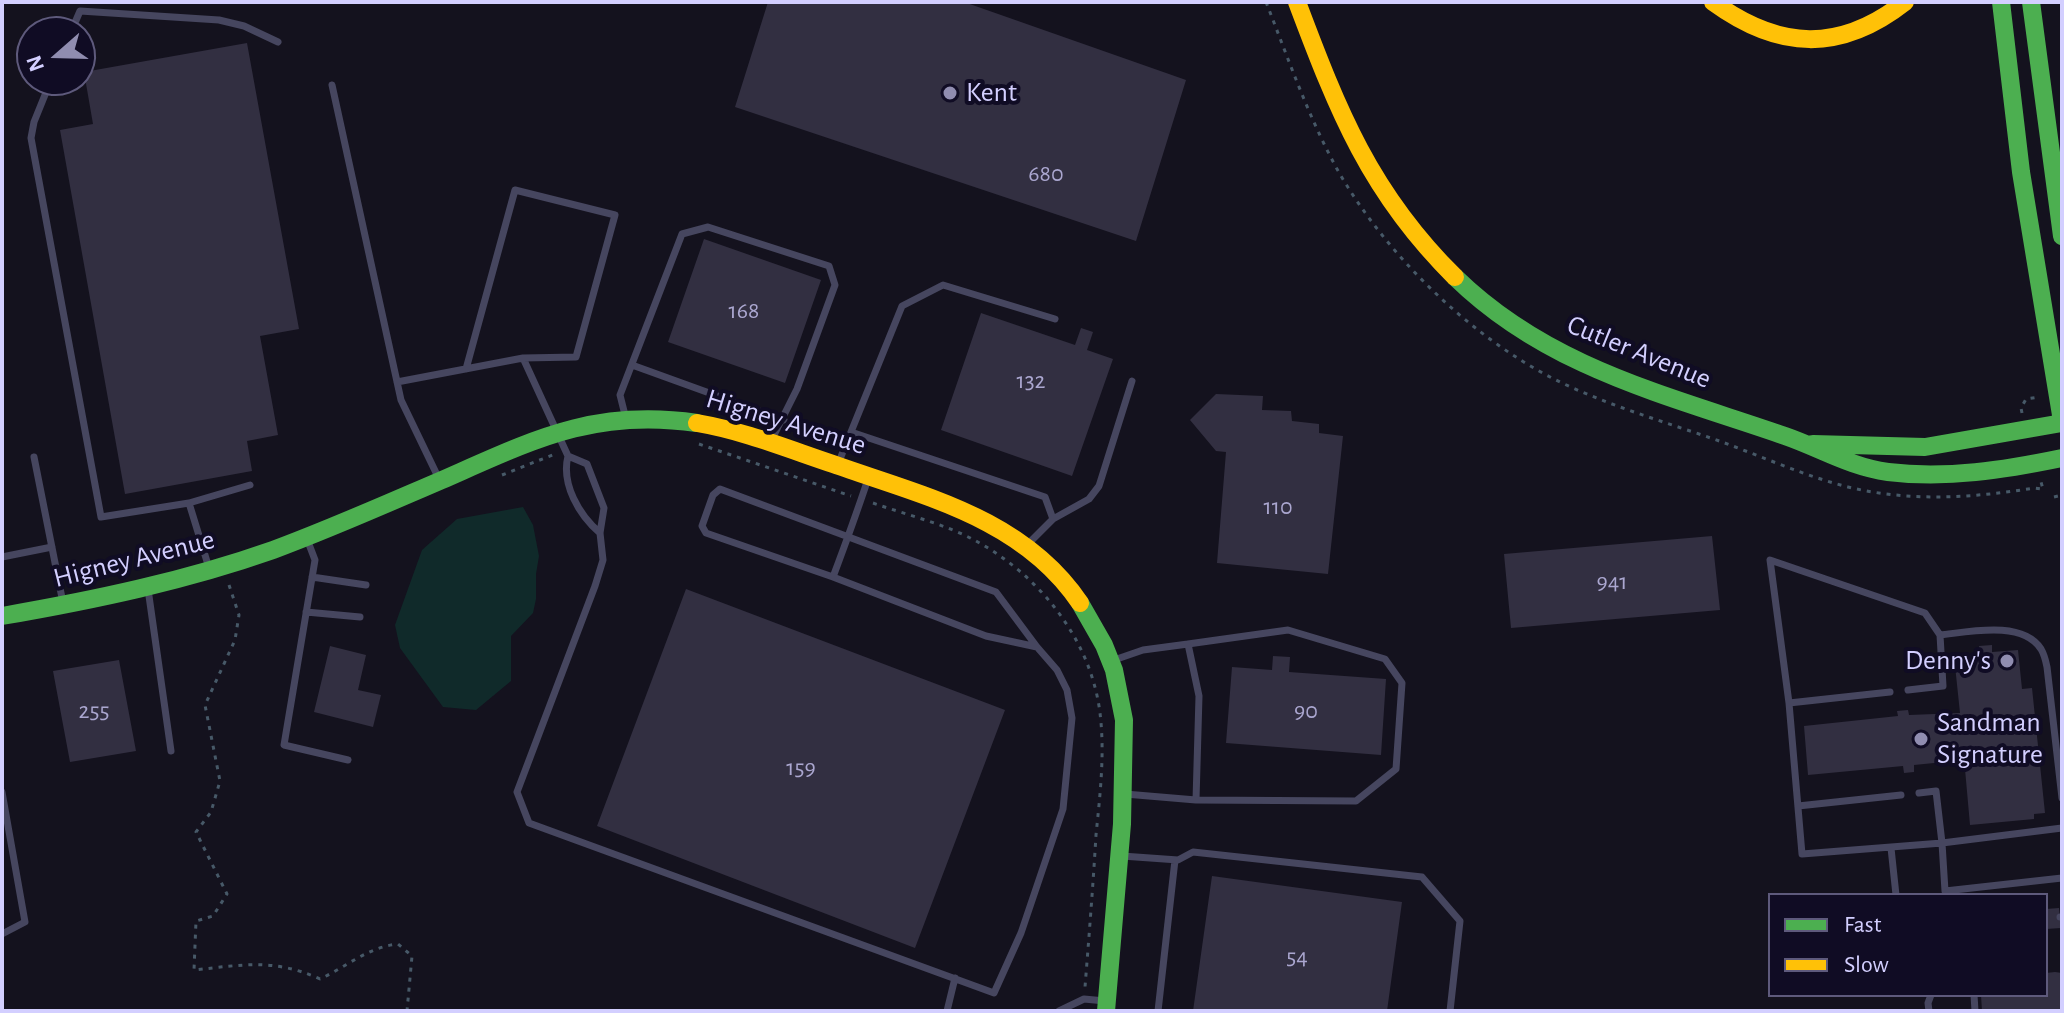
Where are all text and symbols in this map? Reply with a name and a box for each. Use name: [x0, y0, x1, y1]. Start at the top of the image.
north arrow: [16, 16, 96, 96]
text: N: [22, 53, 48, 74]
place label: Kent: [966, 76, 1017, 110]
marker: Kent: [941, 84, 959, 102]
house number: 680: [1028, 160, 1064, 188]
house number: 168: [729, 297, 759, 325]
street label: Cutler Avenue: [1562, 308, 1716, 396]
house number: 132: [1016, 367, 1046, 395]
street label: Higney Avenue: [702, 382, 870, 462]
house number: 110: [1263, 493, 1293, 521]
street label: Higney Avenue: [50, 523, 218, 595]
house number: 941: [1596, 568, 1628, 596]
place label: Denny's: [1905, 644, 1991, 678]
marker: Denny's: [1998, 652, 2016, 670]
house number: 255: [79, 697, 109, 725]
house number: 90: [1294, 697, 1318, 725]
place label: Sandman Signature: [1937, 706, 2043, 772]
marker: Sandman Signature: [1912, 730, 1930, 748]
house number: 159: [786, 754, 816, 782]
legend: [1768, 893, 2048, 997]
text: Fast: [1844, 913, 1881, 937]
house number: 54: [1286, 943, 1308, 971]
text: Slow: [1844, 953, 1889, 977]

